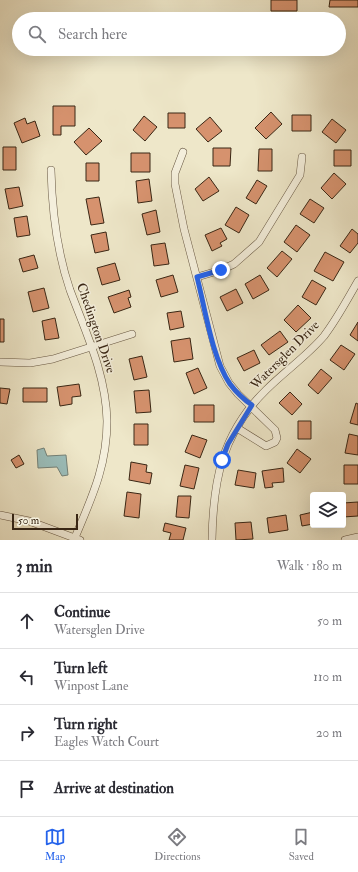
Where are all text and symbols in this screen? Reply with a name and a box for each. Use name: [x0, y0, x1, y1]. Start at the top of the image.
search box: [12, 12, 346, 56]
icon: search: [26, 23, 48, 45]
text: Search here: [58, 25, 127, 44]
route end: [212, 261, 230, 279]
street label: Chedington Drive: [73, 281, 119, 376]
street label: Watersglen Drive: [247, 317, 323, 393]
route start: [213, 451, 231, 469]
map controls: [310, 492, 346, 528]
button: layers: [310, 492, 346, 528]
scale bar: [12, 512, 78, 531]
text: 50 m: [18, 514, 39, 527]
text: 3 min: [16, 556, 53, 577]
text: Walk · 180 m: [277, 558, 342, 574]
text: Continue: [54, 603, 110, 622]
icon: ahead: [16, 610, 38, 632]
text: 50 m: [317, 613, 342, 629]
text: Watersglen Drive: [54, 622, 145, 638]
text: Turn left: [54, 659, 108, 678]
icon: left: [16, 666, 38, 688]
text: 110 m: [313, 669, 342, 685]
text: Winpost Lane: [54, 678, 128, 694]
text: Turn right: [54, 715, 117, 734]
icon: right: [16, 722, 38, 744]
text: 20 m: [316, 725, 342, 741]
text: Eagles Watch Court: [54, 734, 159, 750]
icon: arrive: [16, 778, 38, 800]
text: Arrive at destination: [54, 779, 174, 798]
tab: Map: [44, 826, 66, 863]
tab: Directions: [154, 826, 201, 863]
tab: Saved: [289, 826, 314, 863]

